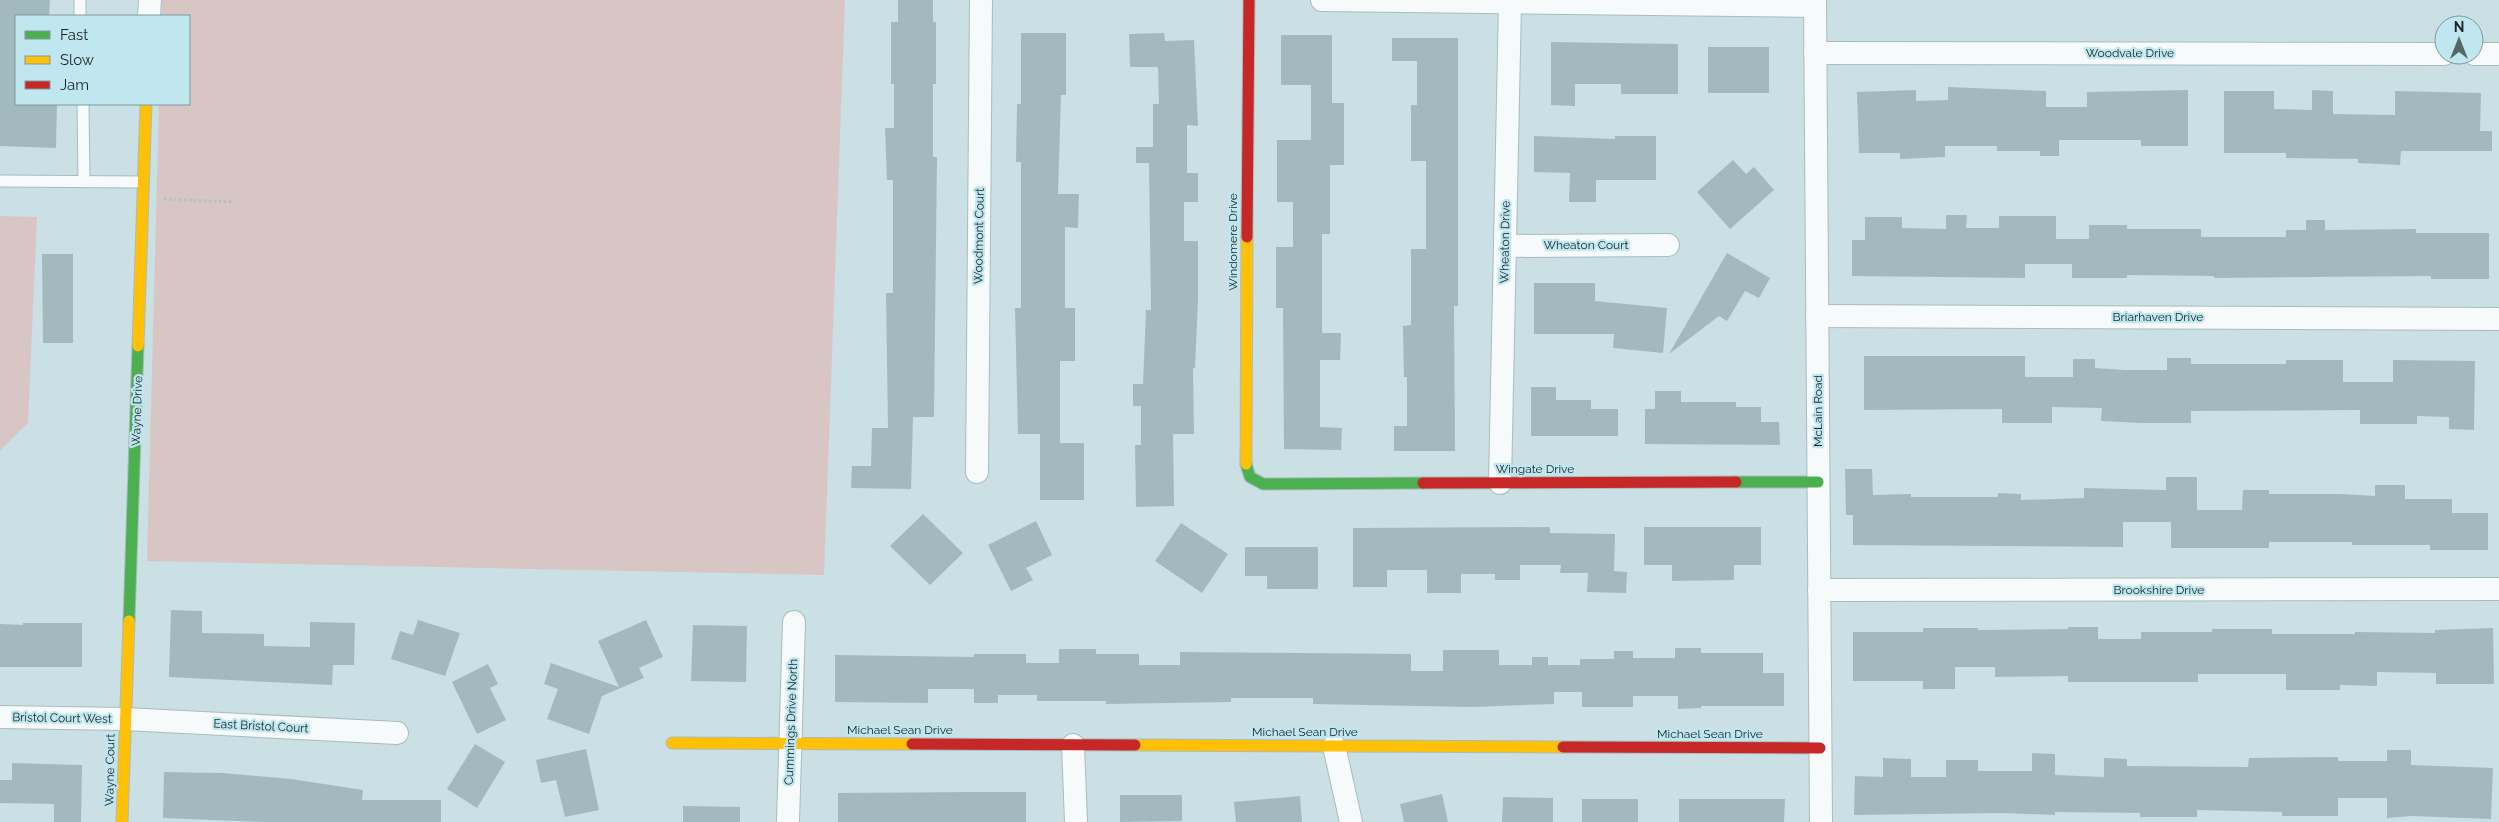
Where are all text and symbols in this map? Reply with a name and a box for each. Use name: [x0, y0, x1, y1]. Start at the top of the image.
legend: [15, 15, 190, 105]
north arrow: [2434, 15, 2484, 65]
text: N: [2454, 19, 2464, 35]
text: Fast: [60, 26, 88, 44]
street label: Woodvale Drive: [2086, 46, 2174, 60]
text: Slow: [60, 51, 94, 69]
text: Jam: [60, 76, 89, 94]
street label: Woodmont Court: [971, 188, 987, 284]
street label: Windomere Drive: [1226, 193, 1240, 291]
street label: Wheaton Drive: [1497, 200, 1513, 284]
street label: Wheaton Court: [1544, 238, 1628, 252]
street label: Briarhaven Drive: [2113, 310, 2203, 324]
street label: McLain Road: [1811, 375, 1825, 447]
street label: Wayne Drive: [129, 376, 145, 446]
street label: Wingate Drive: [1496, 462, 1574, 476]
street label: Brookshire Drive: [2114, 583, 2204, 597]
street label: Cummings Drive North: [782, 659, 800, 785]
street label: Bristol Court West: [12, 710, 112, 726]
street label: East Bristol Court: [213, 717, 309, 735]
street label: Michael Sean Drive: [847, 723, 953, 737]
street label: Michael Sean Drive: [1252, 725, 1358, 739]
street label: Michael Sean Drive: [1657, 727, 1763, 741]
street label: Wayne Court: [102, 734, 118, 806]

